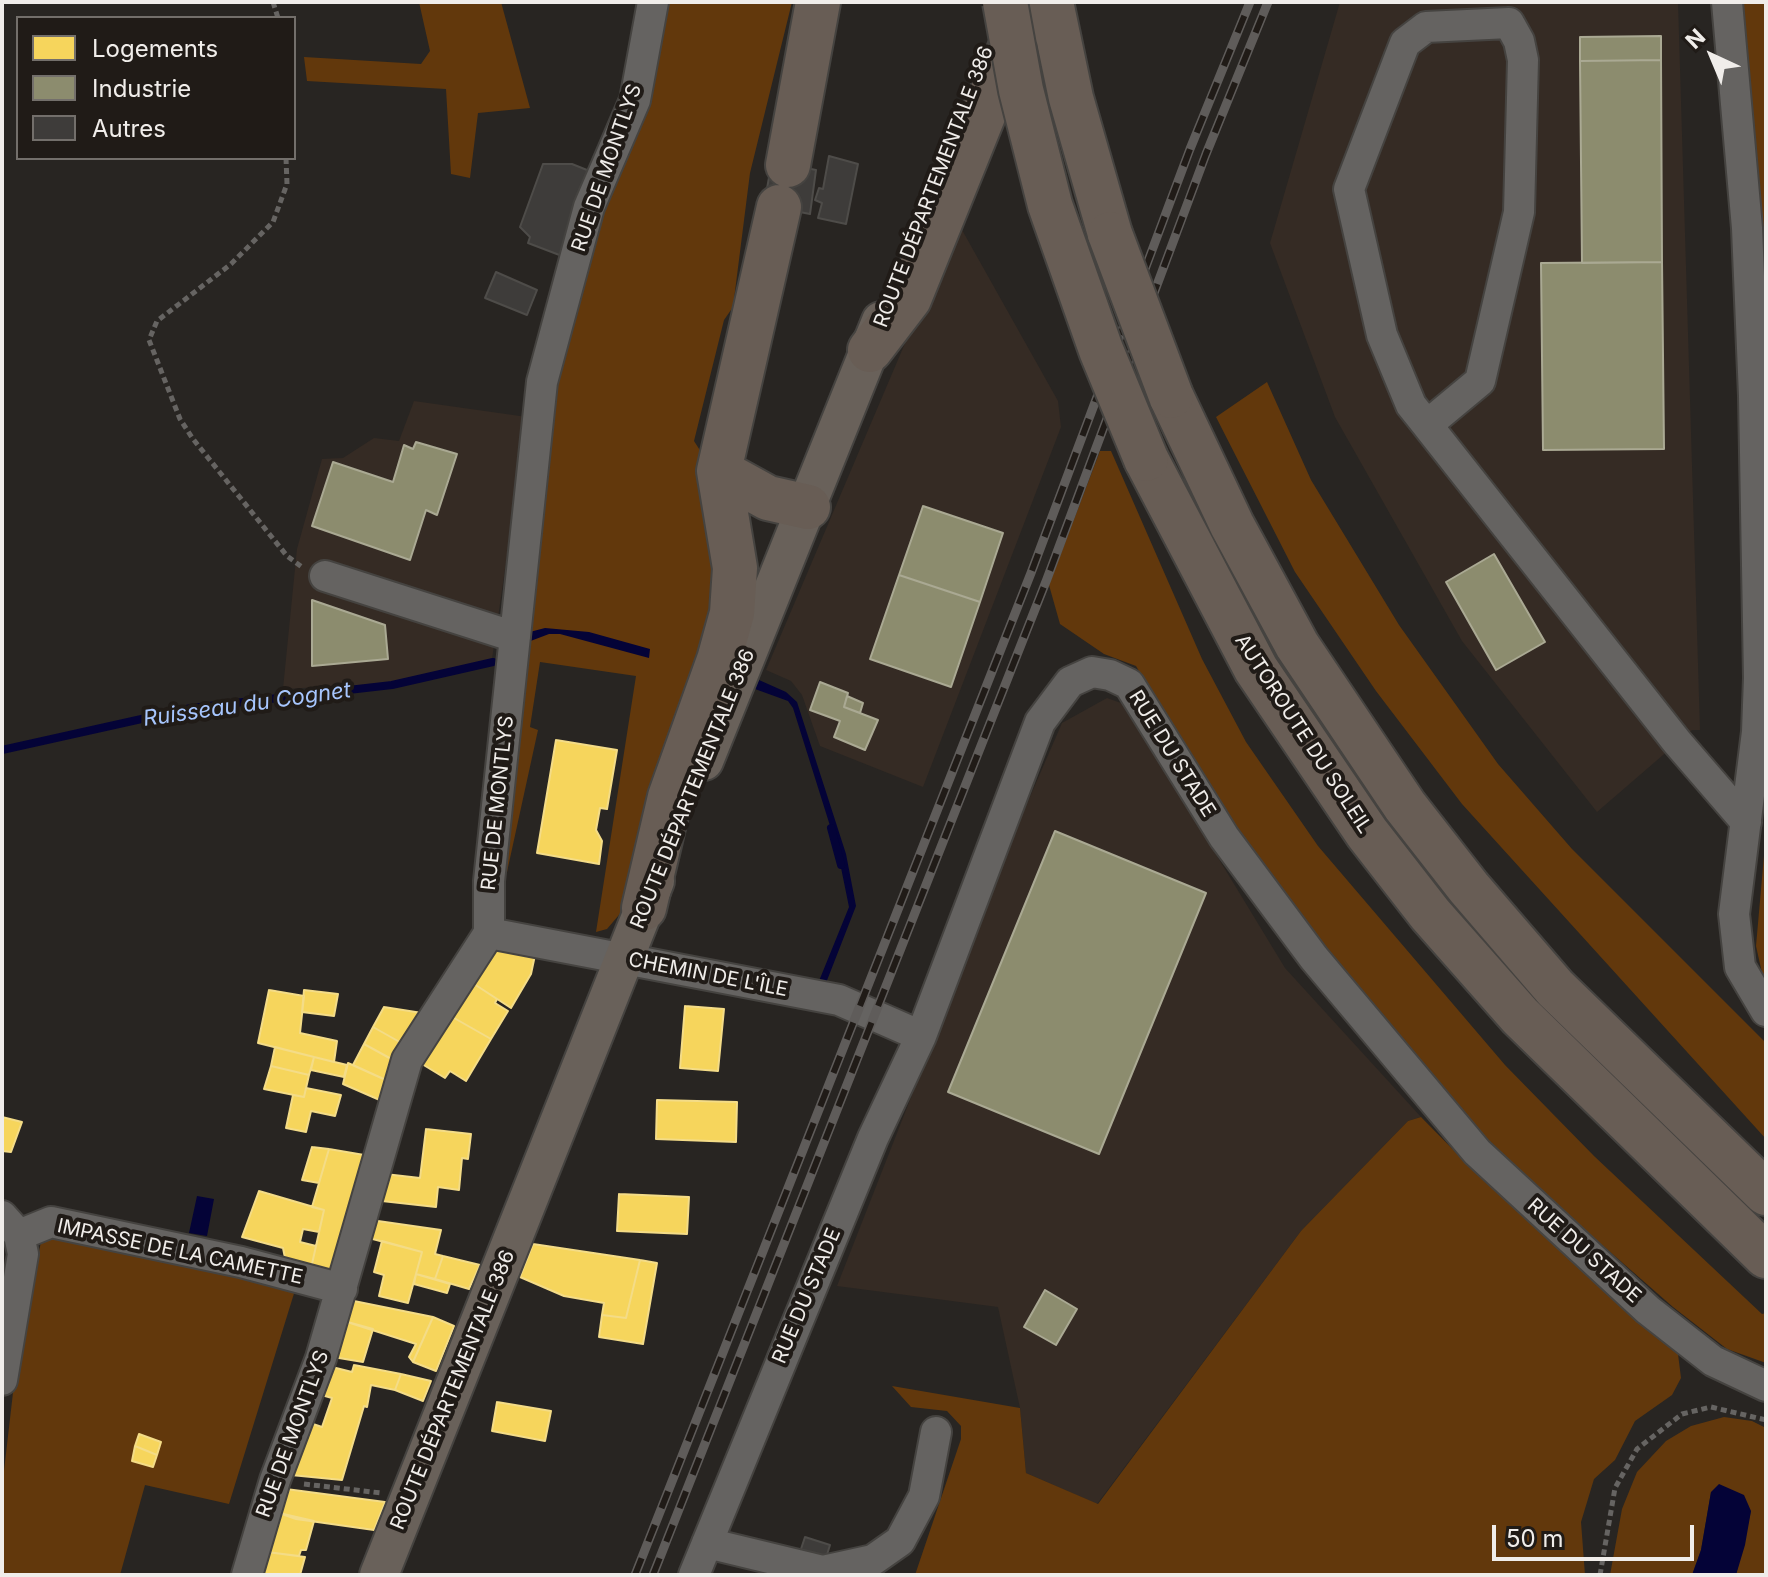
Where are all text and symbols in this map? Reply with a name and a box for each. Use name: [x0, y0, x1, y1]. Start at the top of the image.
legend: [16, 16, 296, 160]
north arrow: [1672, 16, 1752, 96]
text: N: [1680, 24, 1710, 54]
text: Logements: [92, 34, 218, 63]
street label: ROUTE DÉPARTEMENTALE 386: [869, 43, 999, 331]
text: Industrie: [92, 74, 191, 103]
street label: RUE DE MONTLYS: [567, 81, 647, 255]
text: Autres: [92, 114, 166, 143]
street label: AUTOROUTE DU SOLEIL: [1230, 630, 1376, 838]
street label: ROUTE DÉPARTEMENTALE 386: [626, 646, 760, 932]
water label: Ruisseau du Cognet: [141, 677, 353, 733]
street label: RUE DU STADE: [1124, 686, 1220, 822]
street label: RUE DE MONTLYS: [477, 714, 519, 892]
street label: CHEMIN DE L'ÎLE: [626, 948, 790, 1002]
street label: RUE DU STADE: [1522, 1194, 1646, 1308]
street label: IMPASSE DE LA CAMETTE: [55, 1214, 305, 1290]
street label: RUE DU STADE: [768, 1225, 846, 1367]
street label: ROUTE DÉPARTEMENTALE 386: [386, 1247, 520, 1533]
street label: RUE DE MONTLYS: [252, 1347, 334, 1521]
scale bar: [1496, 1509, 1698, 1559]
text: 50 m: [1506, 1524, 1564, 1553]

